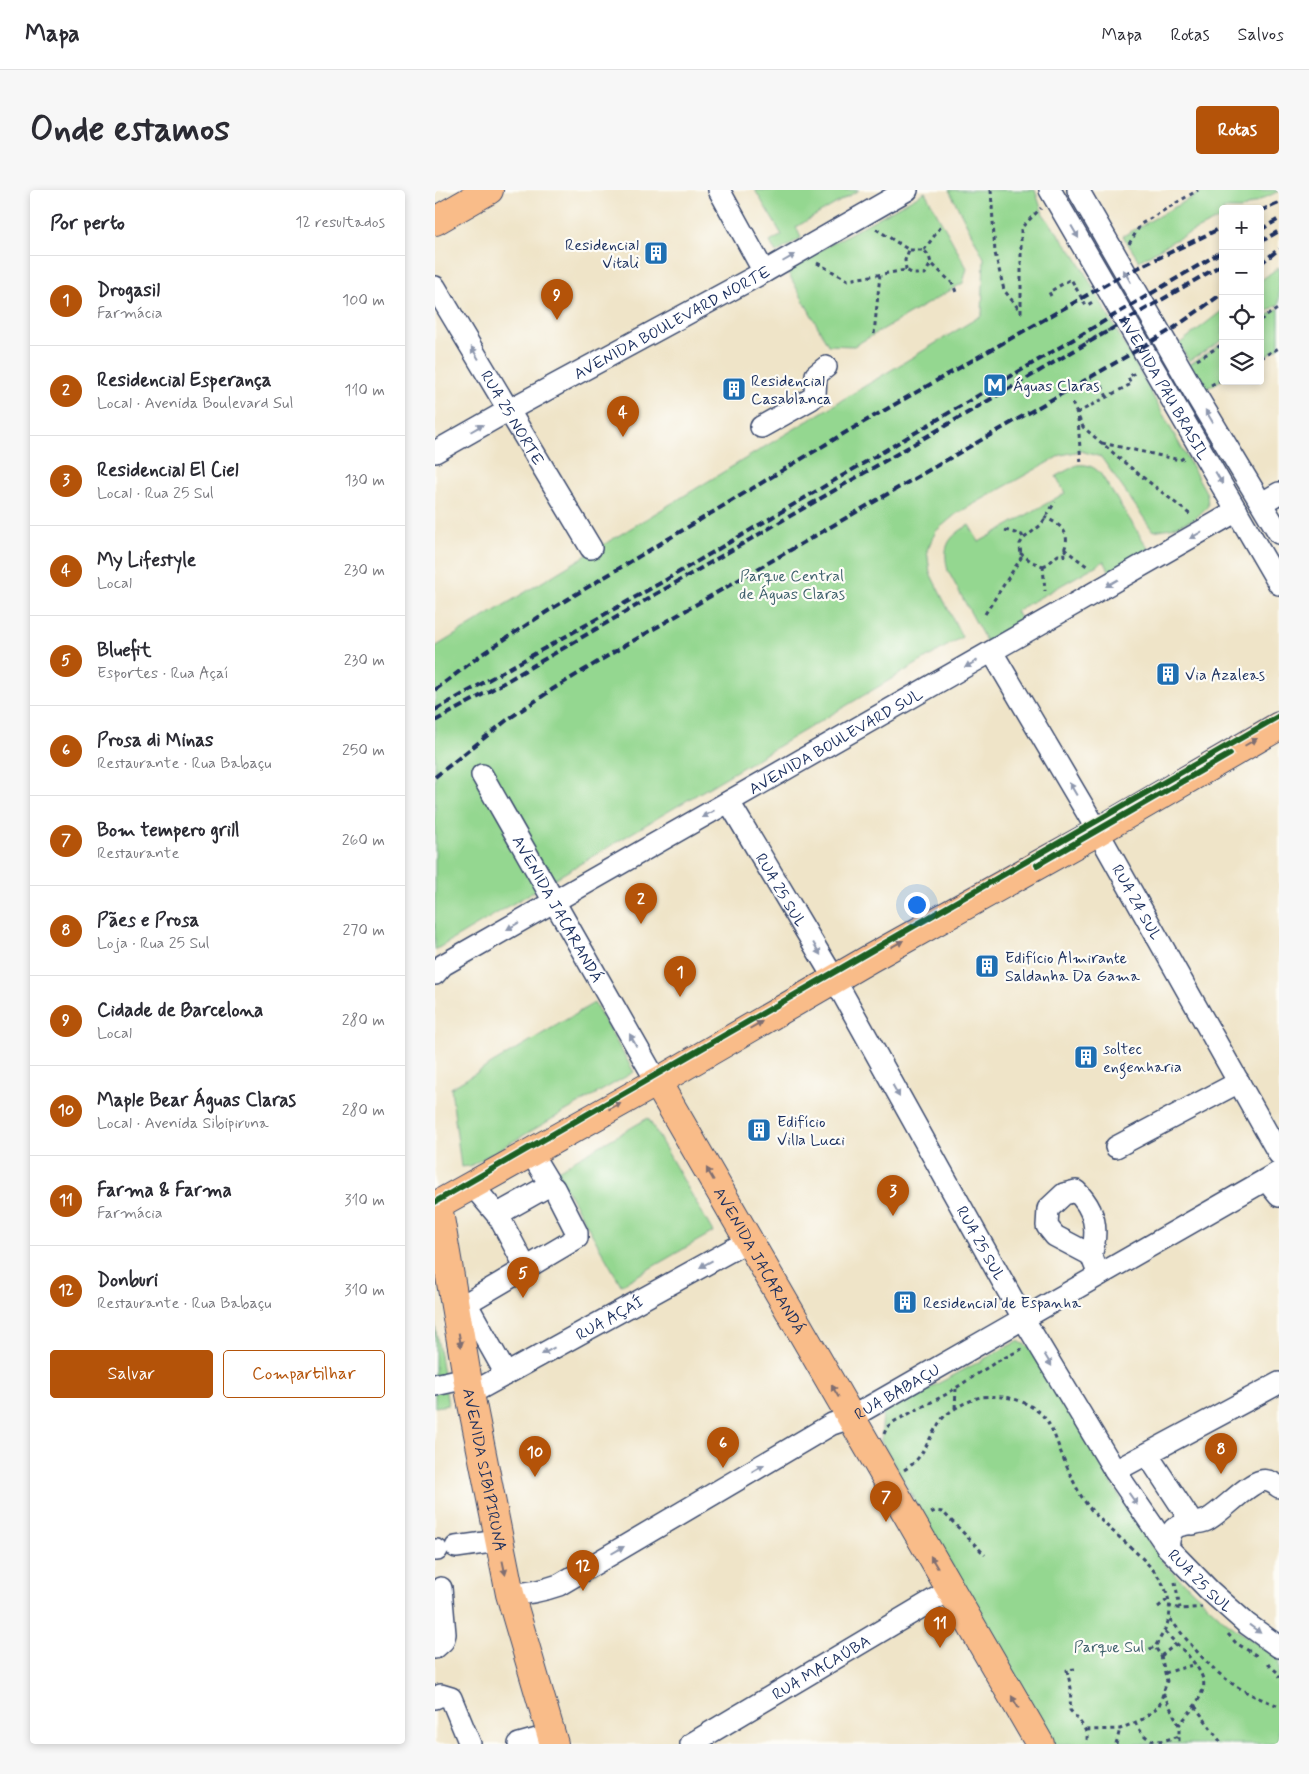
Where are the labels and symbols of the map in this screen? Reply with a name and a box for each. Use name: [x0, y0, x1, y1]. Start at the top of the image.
one-way arrow: [1071, 226, 1080, 239]
place label: Residencial Vitali: [565, 235, 639, 274]
building icon: Residencial Vitali: [643, 240, 669, 266]
one-way arrow: [781, 254, 796, 262]
street label: AVENIDA BOULEVARD NORTE: [570, 262, 774, 385]
one-way arrow: [1123, 269, 1132, 282]
pin: 9: [541, 279, 573, 320]
street label: AVENIDA PAU BRASIL: [1113, 312, 1214, 464]
one-way arrow: [470, 347, 479, 360]
street label: RUA 25 NORTE: [475, 367, 548, 470]
place label: Residencial Casablanca: [751, 371, 831, 410]
metro station icon: Águas Claras: [982, 372, 1008, 398]
building icon: Residencial Casablanca: [721, 376, 747, 402]
place label: Águas Claras: [1013, 376, 1100, 397]
pin: 4: [607, 396, 639, 437]
one-way arrow: [1204, 410, 1213, 423]
one-way arrow: [471, 424, 484, 433]
one-way arrow: [1214, 472, 1223, 485]
one-way arrow: [1189, 531, 1203, 540]
park label: Parque Central de Águas Claras: [739, 566, 845, 605]
one-way arrow: [1105, 579, 1119, 587]
one-way arrow: [964, 659, 978, 668]
building icon: Via Azaleas: [1155, 661, 1181, 687]
place label: Via Azaleas: [1185, 665, 1265, 686]
street label: AVENIDA BOULEVARD SUL: [745, 684, 927, 800]
one-way arrow: [1244, 738, 1257, 747]
one-way arrow: [1069, 782, 1077, 797]
one-way arrow: [701, 810, 716, 818]
street label: AVENIDA JACARANDÁ: [507, 832, 607, 987]
street label: RUA 25 SUL: [750, 850, 810, 931]
street label: RUA 24 SUL: [1106, 861, 1166, 944]
pin: 2: [625, 883, 657, 924]
your location: [904, 892, 930, 918]
one-way arrow: [506, 921, 519, 930]
one-way arrow: [889, 940, 904, 948]
one-way arrow: [812, 943, 821, 956]
place label: Edifício Almirante Saldanha Da Gama: [1005, 948, 1140, 987]
building icon: Edifício Almirante Saldanha Da Gama: [974, 953, 1000, 979]
pin: 1: [664, 956, 696, 997]
one-way arrow: [750, 1021, 763, 1030]
one-way arrow: [629, 1032, 637, 1047]
place label: soltec engenharia: [1103, 1039, 1182, 1079]
building icon: soltec engenharia: [1073, 1044, 1099, 1070]
one-way arrow: [892, 1084, 901, 1098]
one-way arrow: [608, 1102, 622, 1110]
place label: Edifício Villa Lucci: [777, 1112, 845, 1151]
building icon: Edifício Villa Lucci: [746, 1117, 772, 1143]
one-way arrow: [706, 1166, 714, 1181]
pin: 3: [877, 1175, 909, 1216]
street label: AVENIDA JACARANDÁ: [708, 1184, 810, 1338]
street label: RUA 25 SUL: [951, 1202, 1009, 1285]
pin: 5: [507, 1257, 539, 1298]
one-way arrow: [698, 1260, 713, 1268]
building icon: Residencial de Espanha: [892, 1289, 918, 1315]
street label: RUA AÇAÍ: [573, 1292, 647, 1346]
place label: Residencial de Espanha: [923, 1293, 1081, 1314]
one-way arrow: [457, 1332, 465, 1348]
one-way arrow: [541, 1347, 555, 1355]
one-way arrow: [1043, 1354, 1052, 1367]
street label: RUA BABAÇU: [851, 1359, 944, 1425]
one-way arrow: [830, 1384, 839, 1397]
street label: AVENIDA SIBIPIRUNA: [457, 1387, 510, 1554]
pin: 6: [707, 1427, 739, 1468]
pin: 8: [1205, 1433, 1237, 1474]
pin: 10: [519, 1436, 551, 1477]
one-way arrow: [751, 1463, 764, 1472]
pin: 7: [870, 1481, 902, 1522]
one-way arrow: [1128, 1492, 1138, 1506]
street label: RUA 25 SUL: [1163, 1545, 1236, 1618]
one-way arrow: [610, 1546, 625, 1554]
pin: 12: [567, 1550, 599, 1591]
one-way arrow: [929, 1555, 938, 1568]
one-way arrow: [500, 1561, 508, 1576]
pin: 11: [924, 1607, 956, 1648]
one-way arrow: [1248, 1624, 1261, 1635]
street label: RUA MACAÚBA: [769, 1631, 875, 1705]
park label: Parque Sul: [1074, 1637, 1144, 1658]
one-way arrow: [1011, 1695, 1020, 1708]

